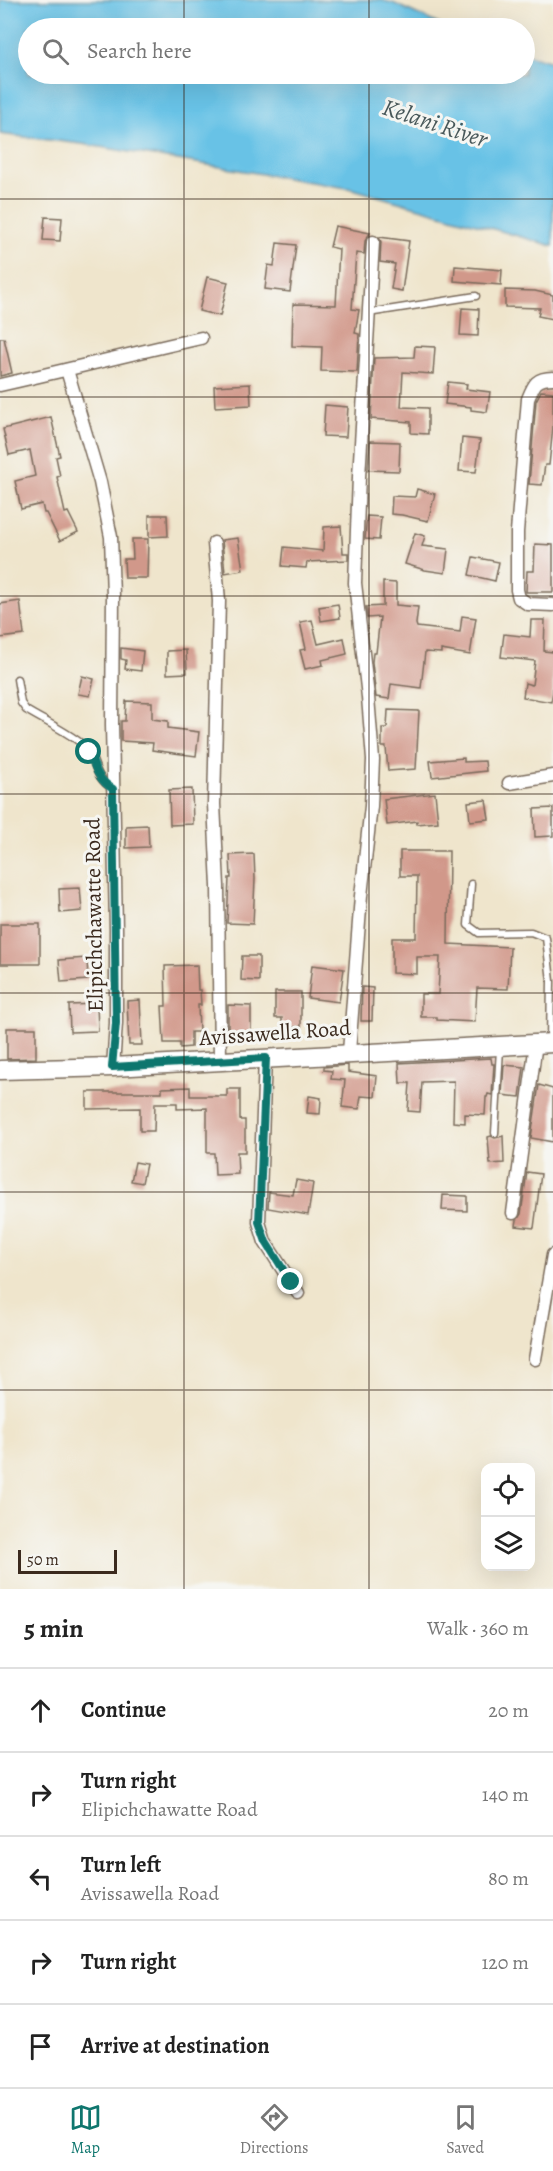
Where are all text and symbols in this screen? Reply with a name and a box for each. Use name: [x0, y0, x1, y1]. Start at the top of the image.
search box: [18, 18, 535, 84]
icon: search: [39, 35, 72, 68]
text: Search here: [87, 36, 192, 66]
water label: Kelani River: [378, 91, 492, 155]
route start: [75, 738, 101, 764]
street label: Elipichchawatte Road: [77, 817, 111, 1012]
street label: Avissawella Road: [197, 1013, 352, 1053]
route end: [277, 1268, 303, 1294]
map controls: [481, 1463, 535, 1571]
button: locate: [481, 1463, 535, 1517]
button: layers: [481, 1517, 535, 1571]
scale bar: [18, 1547, 117, 1574]
text: 50 m: [27, 1549, 59, 1571]
text: 5 min: [24, 1611, 84, 1646]
text: Walk · 360 m: [427, 1615, 529, 1642]
icon: ahead: [24, 1694, 57, 1727]
text: Continue: [81, 1695, 166, 1725]
text: 20 m: [488, 1697, 529, 1724]
text: Turn right: [81, 1766, 177, 1796]
icon: right: [24, 1778, 57, 1811]
text: 140 m: [482, 1781, 529, 1808]
text: Elipichchawatte Road: [81, 1796, 258, 1823]
text: Turn left: [81, 1850, 161, 1880]
icon: left: [24, 1862, 57, 1895]
text: 80 m: [488, 1865, 529, 1892]
text: Avissawella Road: [81, 1880, 219, 1907]
icon: right: [24, 1946, 57, 1979]
text: Turn right: [81, 1947, 177, 1977]
text: 120 m: [481, 1949, 529, 1976]
icon: arrive: [24, 2030, 57, 2063]
text: Arrive at destination: [81, 2031, 270, 2061]
tab: Map: [69, 2101, 102, 2159]
tab: Directions: [240, 2101, 308, 2159]
tab: Saved: [446, 2101, 484, 2159]

